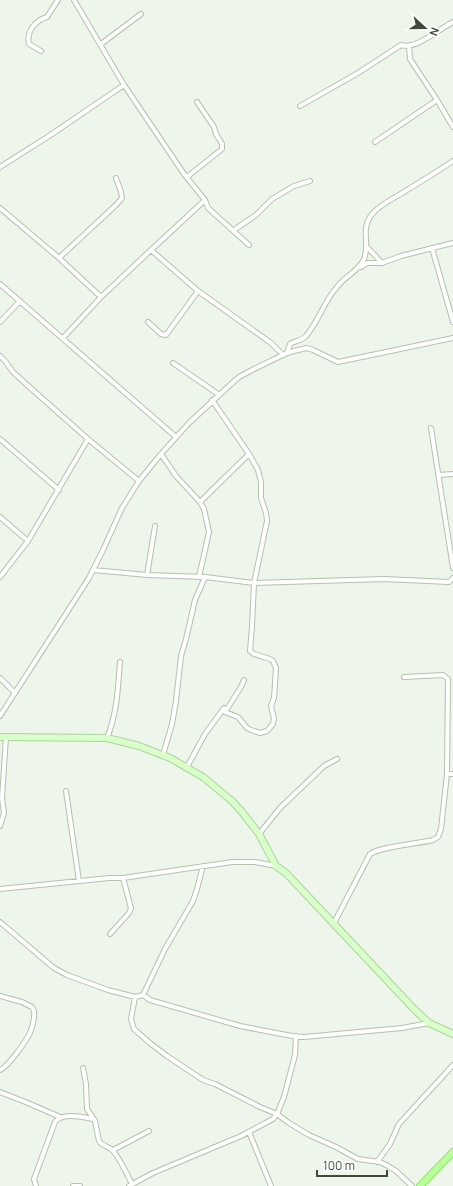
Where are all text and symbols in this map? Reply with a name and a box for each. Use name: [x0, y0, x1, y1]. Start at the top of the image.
north arrow: [405, 8, 445, 48]
text: N: [426, 25, 443, 38]
scale bar: [317, 1152, 387, 1178]
text: 100 m: [323, 1157, 355, 1174]

